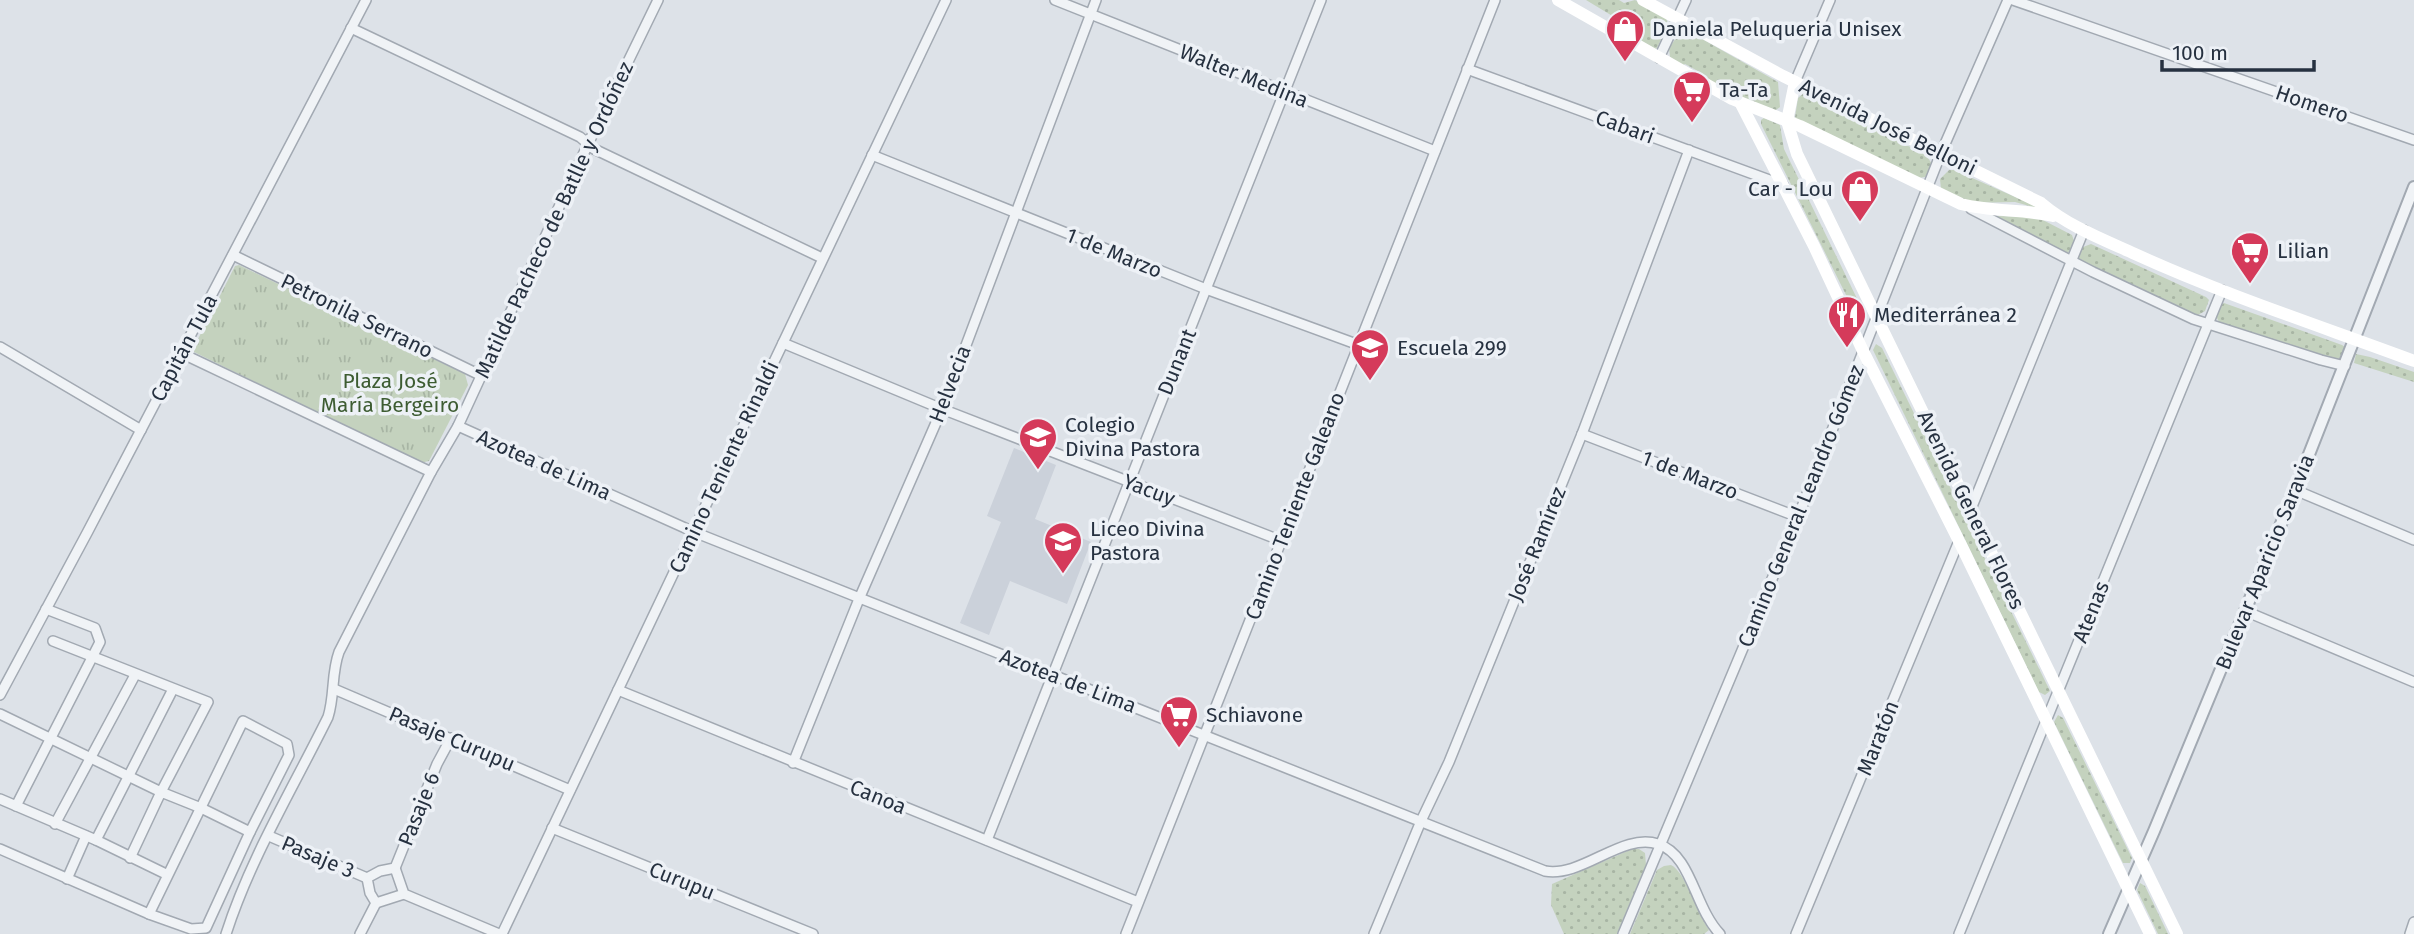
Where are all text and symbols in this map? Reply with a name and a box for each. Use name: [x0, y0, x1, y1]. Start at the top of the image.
shop icon: Daniela Peluqueria Unisex: [1604, 8, 1646, 63]
place label: Daniela Peluqueria Unisex: [1652, 16, 1902, 42]
scale bar: [2162, 28, 2314, 72]
street label: Walter Medina: [1176, 38, 1312, 114]
text: 100 m: [2172, 40, 2228, 66]
street label: Matilde Pacheco de Batlle y Ordóñez: [469, 58, 639, 382]
supermarket icon: Ta-Ta: [1671, 69, 1713, 124]
street label: Avenida José Belloni: [1795, 73, 1981, 181]
place label: Ta-Ta: [1719, 77, 1769, 103]
street label: Homero: [2272, 79, 2352, 129]
street label: Cabari: [1592, 104, 1658, 150]
shop icon: Car - Lou: [1839, 168, 1881, 223]
place label: Car - Lou: [1748, 176, 1833, 202]
street label: 1 de Marzo: [1062, 222, 1166, 284]
supermarket icon: Lilian: [2229, 230, 2271, 285]
place label: Lilian: [2277, 238, 2329, 264]
street label: Petronila Serrano: [277, 268, 437, 364]
street label: Capitán Tula: [145, 290, 223, 406]
restaurant icon: Mediterránea 2: [1826, 294, 1868, 349]
place label: Mediterránea 2: [1874, 302, 2017, 328]
street label: Dunant: [1152, 325, 1202, 399]
school or university icon: Escuela 299: [1349, 327, 1391, 382]
place label: Escuela 299: [1397, 335, 1507, 361]
street label: Helvecia: [923, 342, 977, 426]
street label: Camino Teniente Rinaldi: [663, 357, 785, 577]
street label: Camino General Leandro Gómez: [1732, 361, 1870, 651]
park label: Plaza José María Bergeiro: [321, 368, 459, 418]
street label: Camino Teniente Galeano: [1239, 388, 1351, 624]
street label: Avenida General Flores: [1912, 407, 2030, 614]
place label: Colegio Divina Pastora: [1065, 412, 1200, 462]
school or university icon: Colegio Divina Pastora: [1017, 416, 1059, 471]
street label: Azotea de Lima: [473, 424, 615, 506]
street label: 1 de Marzo: [1638, 445, 1742, 505]
street label: Bulevar Aparicio Saravia: [2210, 450, 2320, 674]
street label: Yacuy: [1119, 468, 1179, 512]
street label: José Ramírez: [1502, 483, 1572, 605]
place label: Liceo Divina Pastora: [1090, 516, 1205, 566]
school or university icon: Liceo Divina Pastora: [1042, 520, 1084, 575]
street label: Atenas: [2067, 577, 2115, 647]
street label: Azotea de Lima: [996, 643, 1140, 719]
supermarket icon: Schiavone: [1158, 694, 1200, 749]
street label: Maratón: [1851, 697, 1905, 779]
street label: Pasaje Curupu: [385, 701, 519, 777]
place label: Schiavone: [1206, 702, 1303, 728]
street label: Pasaje 6: [392, 768, 446, 850]
street label: Canoa: [846, 774, 910, 820]
street label: Pasaje 3: [278, 830, 358, 884]
street label: Curupu: [645, 856, 719, 906]

